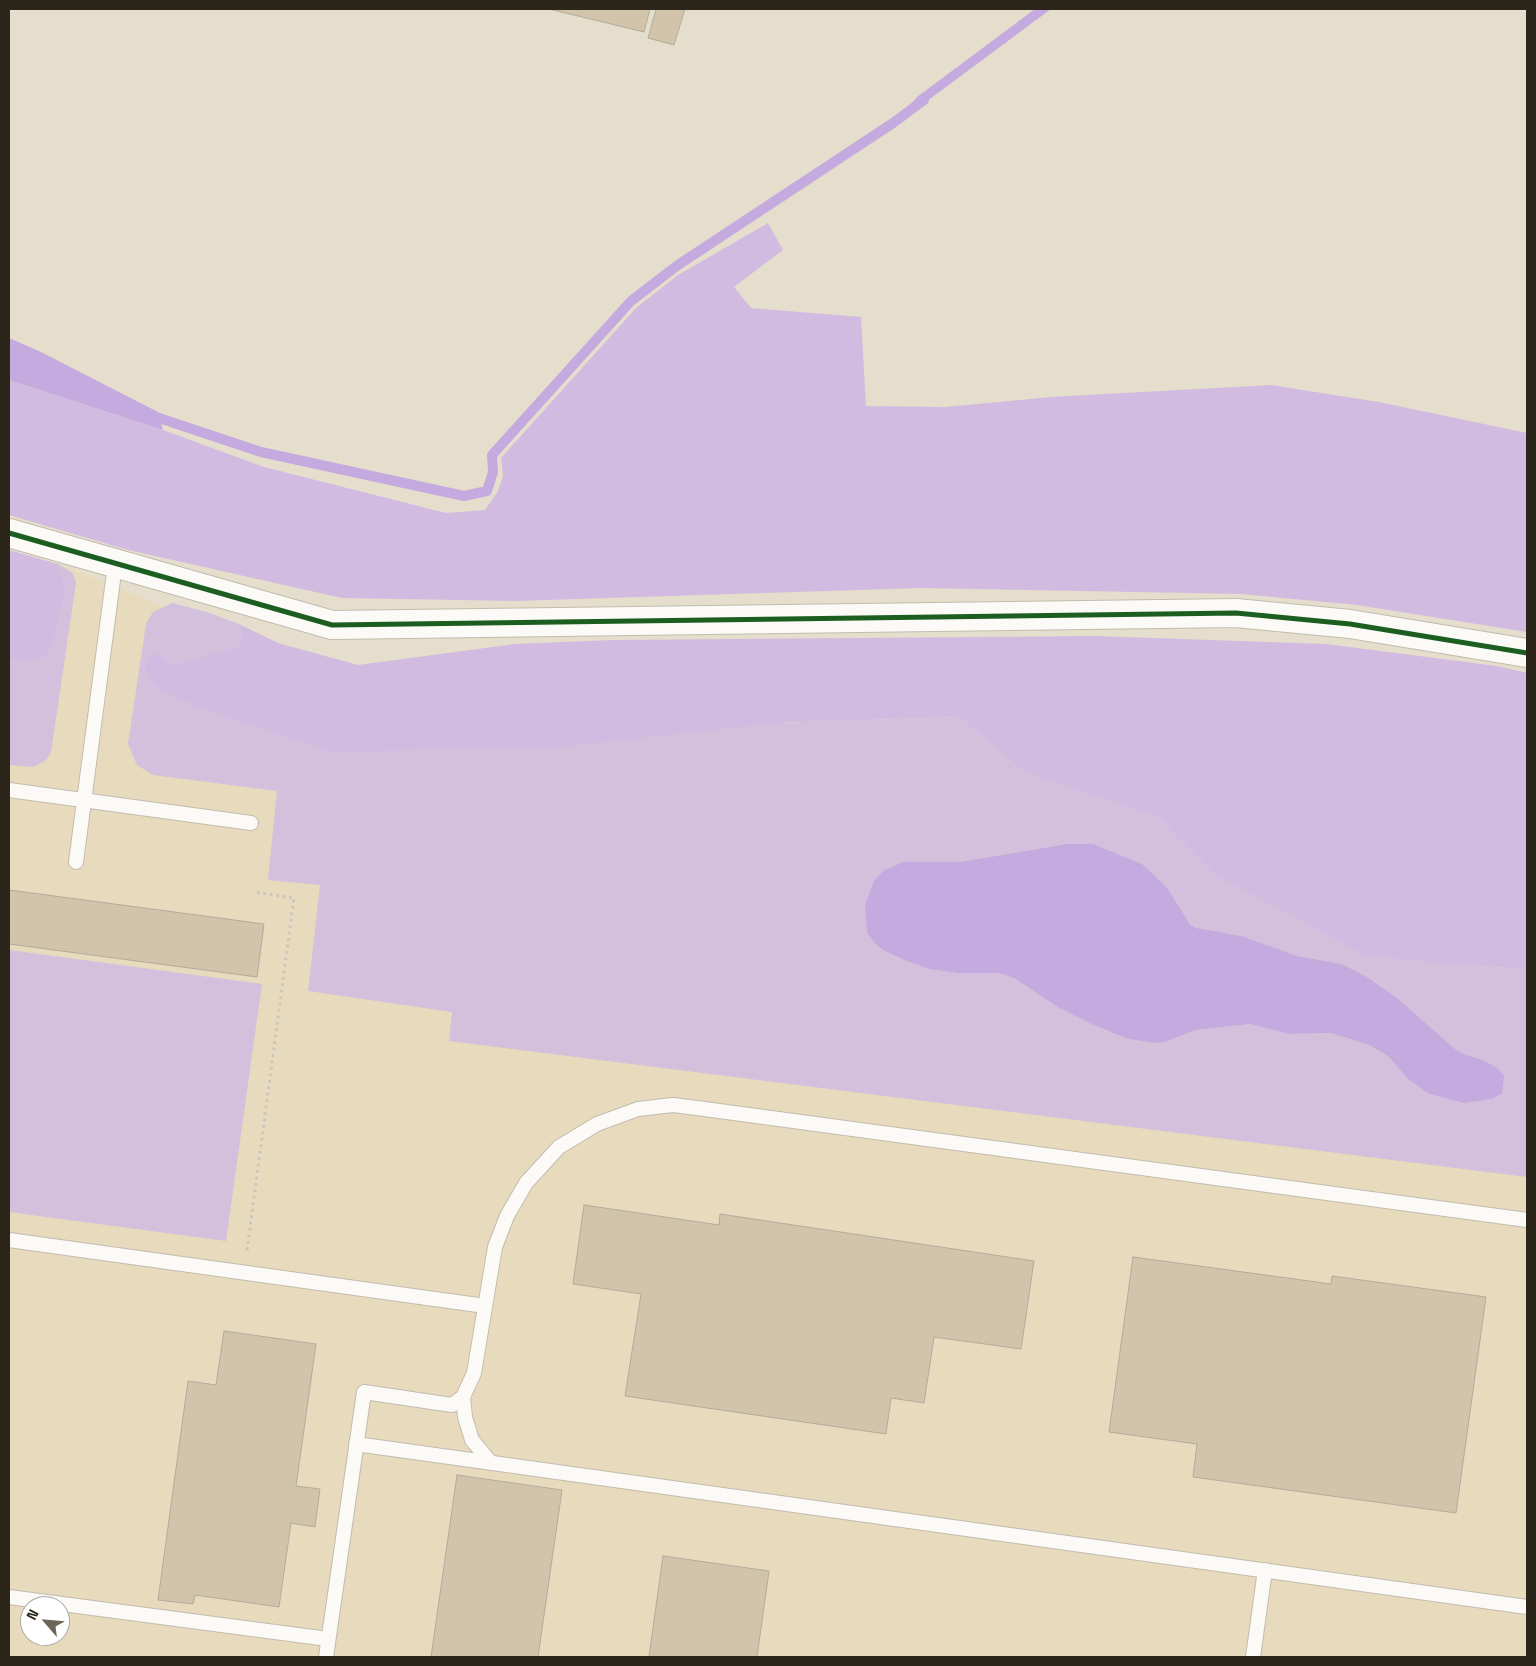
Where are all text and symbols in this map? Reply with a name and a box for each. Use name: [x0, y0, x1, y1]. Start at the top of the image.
north arrow: [20, 1596, 70, 1646]
text: N: [22, 1606, 43, 1623]

